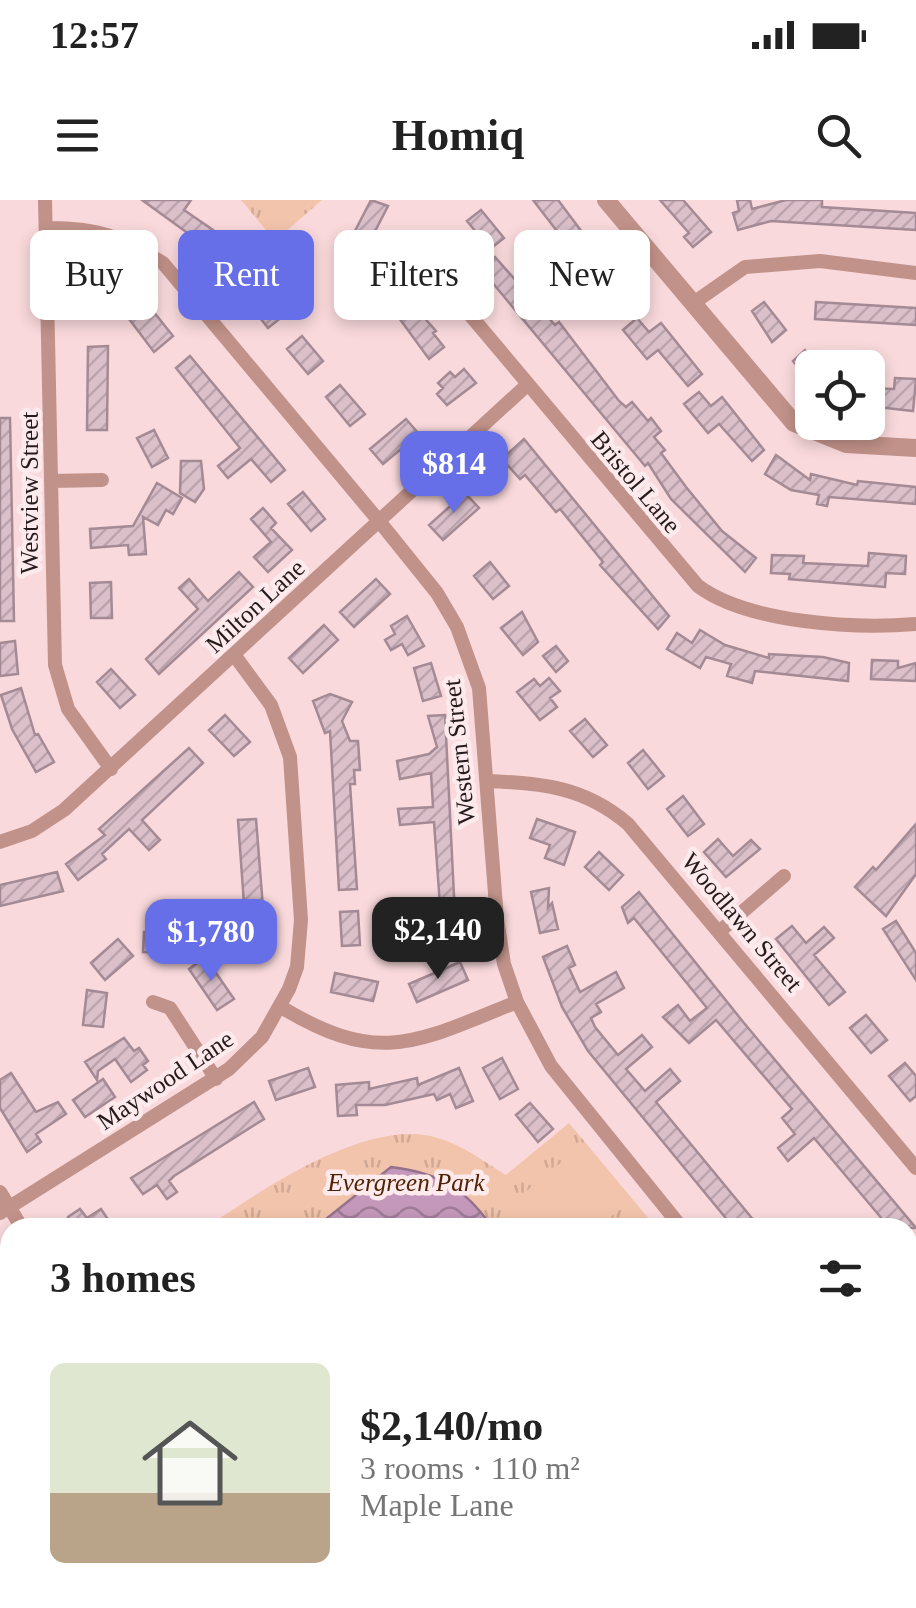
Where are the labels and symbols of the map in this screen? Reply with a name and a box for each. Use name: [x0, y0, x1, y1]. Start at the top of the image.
street label: Westview Street: [16, 412, 43, 574]
street label: Bristol Lane: [586, 426, 686, 538]
pin: $814: [395, 431, 513, 516]
street label: Milton Lane: [200, 554, 310, 658]
street label: Western Street: [438, 678, 480, 826]
street label: Woodlawn Street: [676, 847, 808, 997]
pin: $2,140: [357, 897, 519, 982]
pin: $1,780: [130, 899, 292, 984]
street label: Maywood Lane: [92, 1025, 238, 1135]
park label: Evergreen Park: [326, 1169, 485, 1196]

